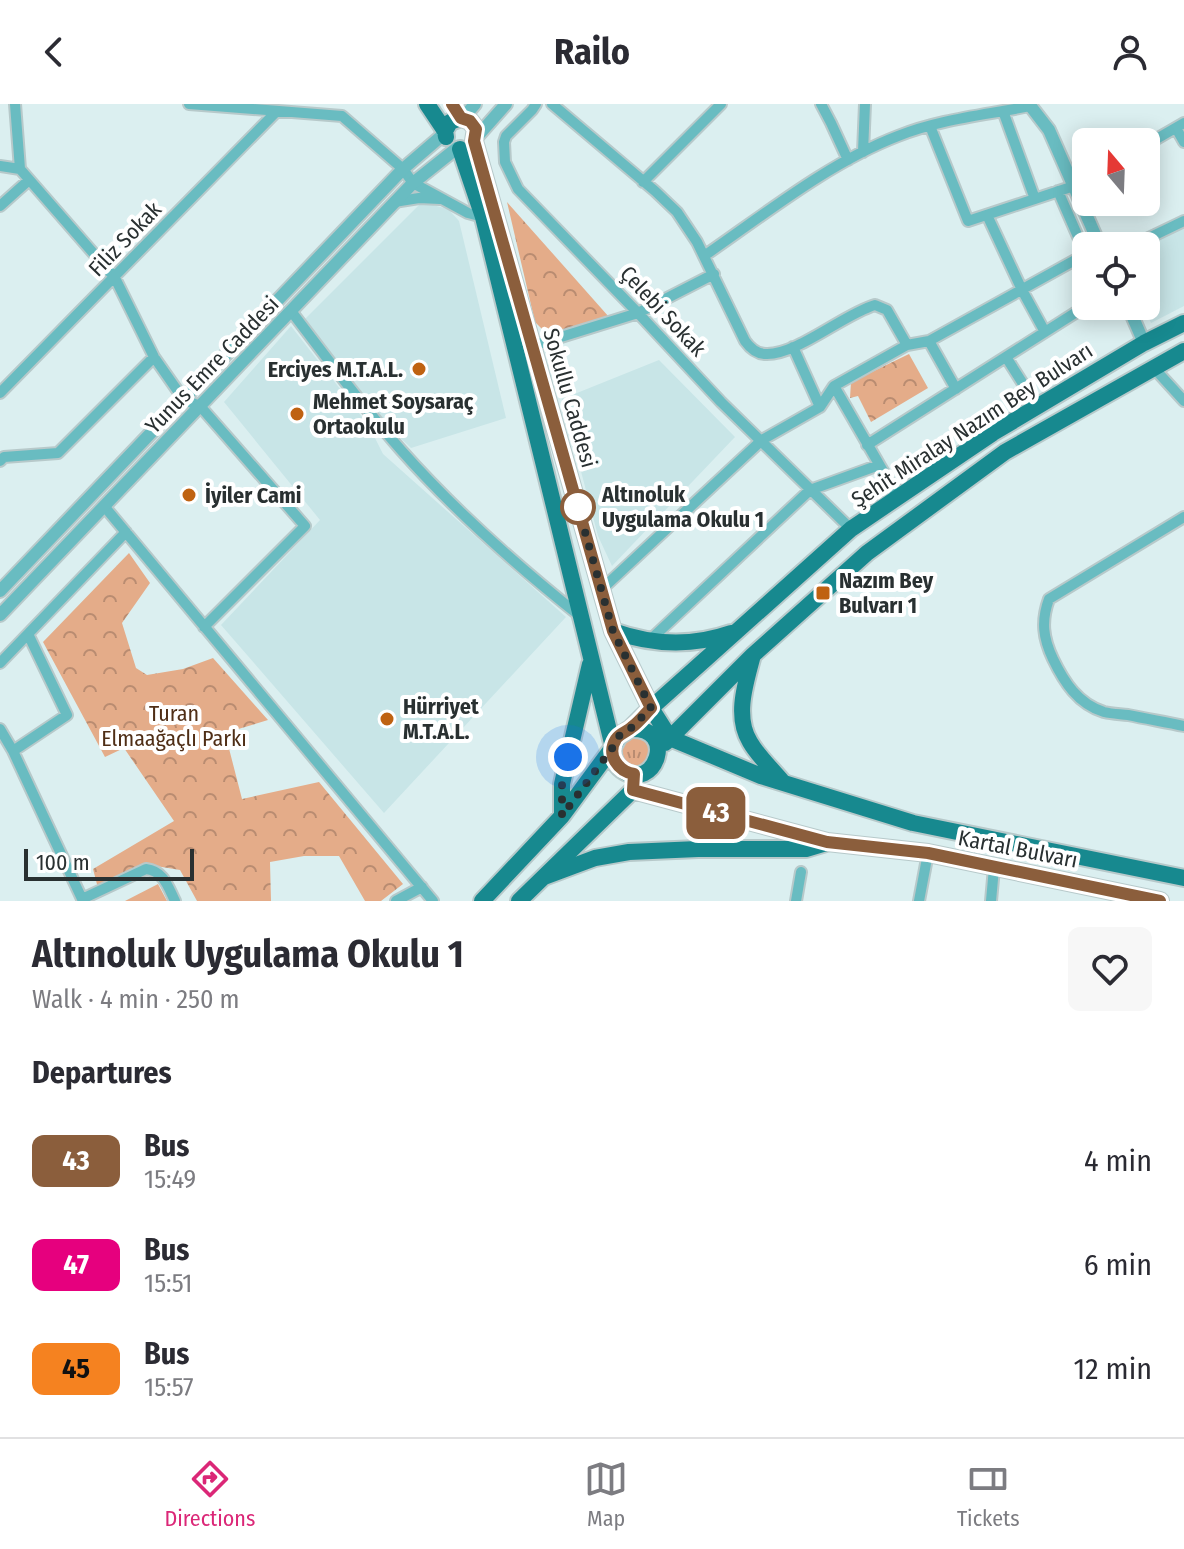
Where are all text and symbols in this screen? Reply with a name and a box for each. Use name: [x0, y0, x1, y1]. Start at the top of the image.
icon: back: [32, 30, 76, 74]
text: Railo: [554, 30, 630, 74]
icon: person: [1108, 30, 1152, 74]
north arrow: [1072, 128, 1160, 216]
map controls: [1072, 128, 1160, 320]
street label: Filiz Sokak: [83, 196, 168, 282]
button: locate: [1072, 232, 1160, 320]
street label: Çelebi Sokak: [614, 260, 712, 363]
street label: Yunus Emre Caddesi: [140, 291, 284, 439]
street label: Sokullu Caddesi: [537, 325, 603, 471]
street label: Şehit Miralay Nazım Bey Bulvarı: [846, 337, 1098, 513]
place label: Erciyes M.T.A.L.: [268, 356, 403, 383]
marker: Erciyes M.T.A.L.: [410, 360, 428, 378]
place label: Mehmet Soysaraç Ortaokulu: [313, 388, 474, 440]
marker: Mehmet Soysaraç Ortaokulu: [288, 405, 306, 423]
place label: Altınoluk Uygulama Okulu 1: [601, 481, 764, 533]
place label: İyiler Cami: [205, 482, 302, 509]
marker: İyiler Cami: [180, 486, 198, 504]
marker: Altınoluk Uygulama Okulu 1: [561, 490, 595, 524]
place label: Nazım Bey Bulvarı 1: [839, 567, 934, 619]
marker: Nazım Bey Bulvarı 1: [814, 584, 832, 602]
place label: Hürriyet M.T.A.L.: [403, 693, 479, 745]
park label: Turan Elmaağaçlı Parkı: [101, 700, 247, 752]
marker: Hürriyet M.T.A.L.: [378, 710, 396, 728]
your location: [548, 737, 588, 777]
line badge: 43: [680, 787, 752, 839]
text: 43: [702, 796, 730, 829]
street label: Kartal Bulvarı: [956, 824, 1080, 874]
scale bar: [24, 845, 194, 881]
text: 100 m: [36, 849, 90, 876]
button: heart: [1068, 927, 1152, 1011]
text: Altınoluk Uygulama Okulu 1: [32, 931, 464, 977]
text: Walk · 4 min · 250 m: [32, 984, 240, 1015]
text: Departures: [32, 1055, 172, 1091]
text: Bus: [144, 1128, 189, 1164]
text: 4 min: [1084, 1143, 1152, 1179]
text: 43: [62, 1144, 90, 1177]
text: 15:49: [144, 1164, 196, 1195]
text: Bus: [144, 1232, 189, 1268]
text: 6 min: [1084, 1247, 1152, 1283]
text: 47: [63, 1248, 89, 1281]
text: 15:51: [144, 1268, 193, 1299]
text: Bus: [144, 1336, 189, 1372]
text: 12 min: [1074, 1351, 1152, 1387]
text: 45: [62, 1352, 90, 1385]
text: 15:57: [144, 1372, 194, 1403]
tab: Directions: [164, 1457, 255, 1532]
tab: Map: [584, 1457, 628, 1532]
tab: Tickets: [957, 1457, 1020, 1532]

